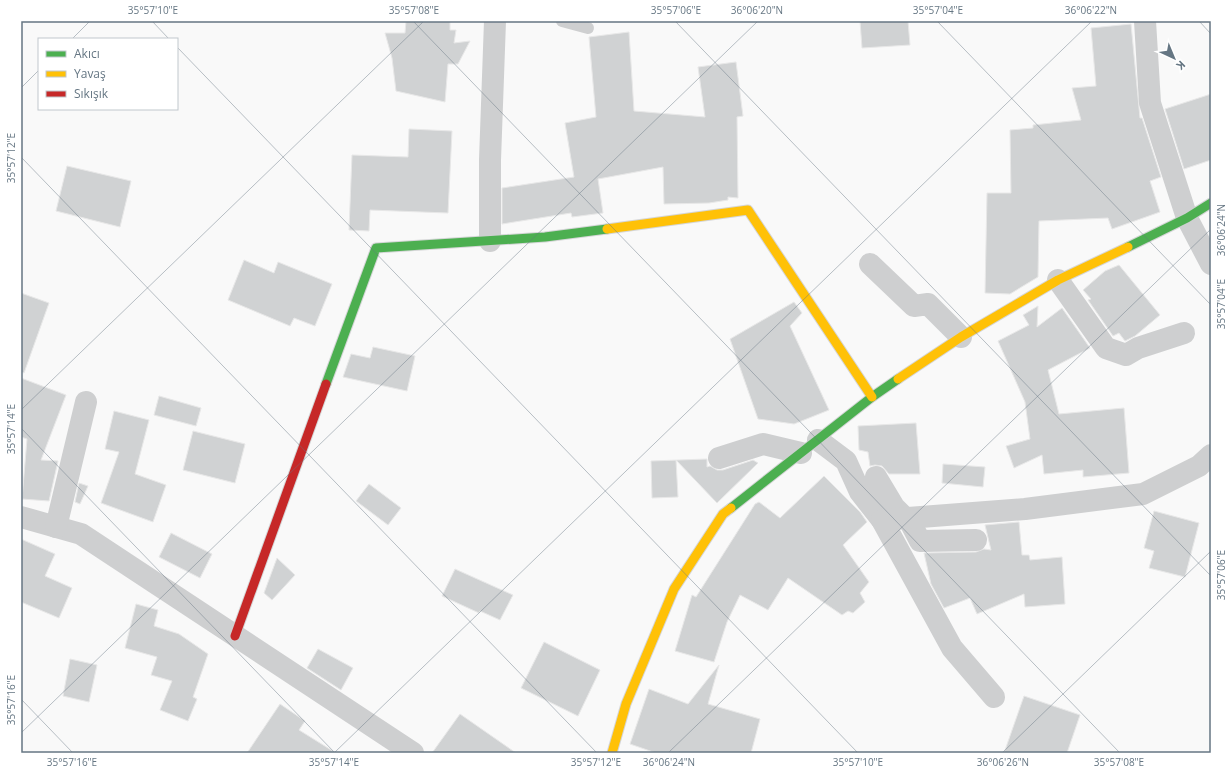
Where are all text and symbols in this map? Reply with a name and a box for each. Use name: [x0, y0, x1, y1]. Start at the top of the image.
text: 35°57'10"E: [128, 3, 178, 17]
text: 35°57'08"E: [389, 3, 439, 17]
text: 35°57'06"E: [651, 3, 701, 17]
text: 36°06'20"N: [731, 3, 783, 17]
text: 35°57'04"E: [913, 3, 963, 17]
text: 36°06'22"N: [1065, 3, 1117, 17]
legend: [38, 38, 178, 110]
north arrow: [1154, 38, 1194, 78]
text: Akıcı: [74, 45, 100, 62]
text: K: [1173, 58, 1189, 74]
text: Yavaş: [74, 65, 106, 82]
text: Sıkışık: [74, 85, 109, 102]
text: 35°57'12"E: [4, 133, 18, 183]
text: 36°06'24"N: [1214, 204, 1228, 256]
text: 35°57'04"E: [1214, 279, 1228, 329]
text: 35°57'14"E: [4, 404, 18, 454]
text: 35°57'06"E: [1214, 550, 1228, 600]
text: 35°57'16"E: [4, 675, 18, 725]
text: 35°57'16"E: [47, 755, 97, 769]
text: 35°57'14"E: [309, 755, 359, 769]
text: 35°57'12"E: [571, 755, 621, 769]
text: 36°06'24"N: [643, 755, 695, 769]
text: 35°57'10"E: [833, 755, 883, 769]
text: 36°06'26"N: [977, 755, 1029, 769]
text: 35°57'08"E: [1094, 755, 1144, 769]

